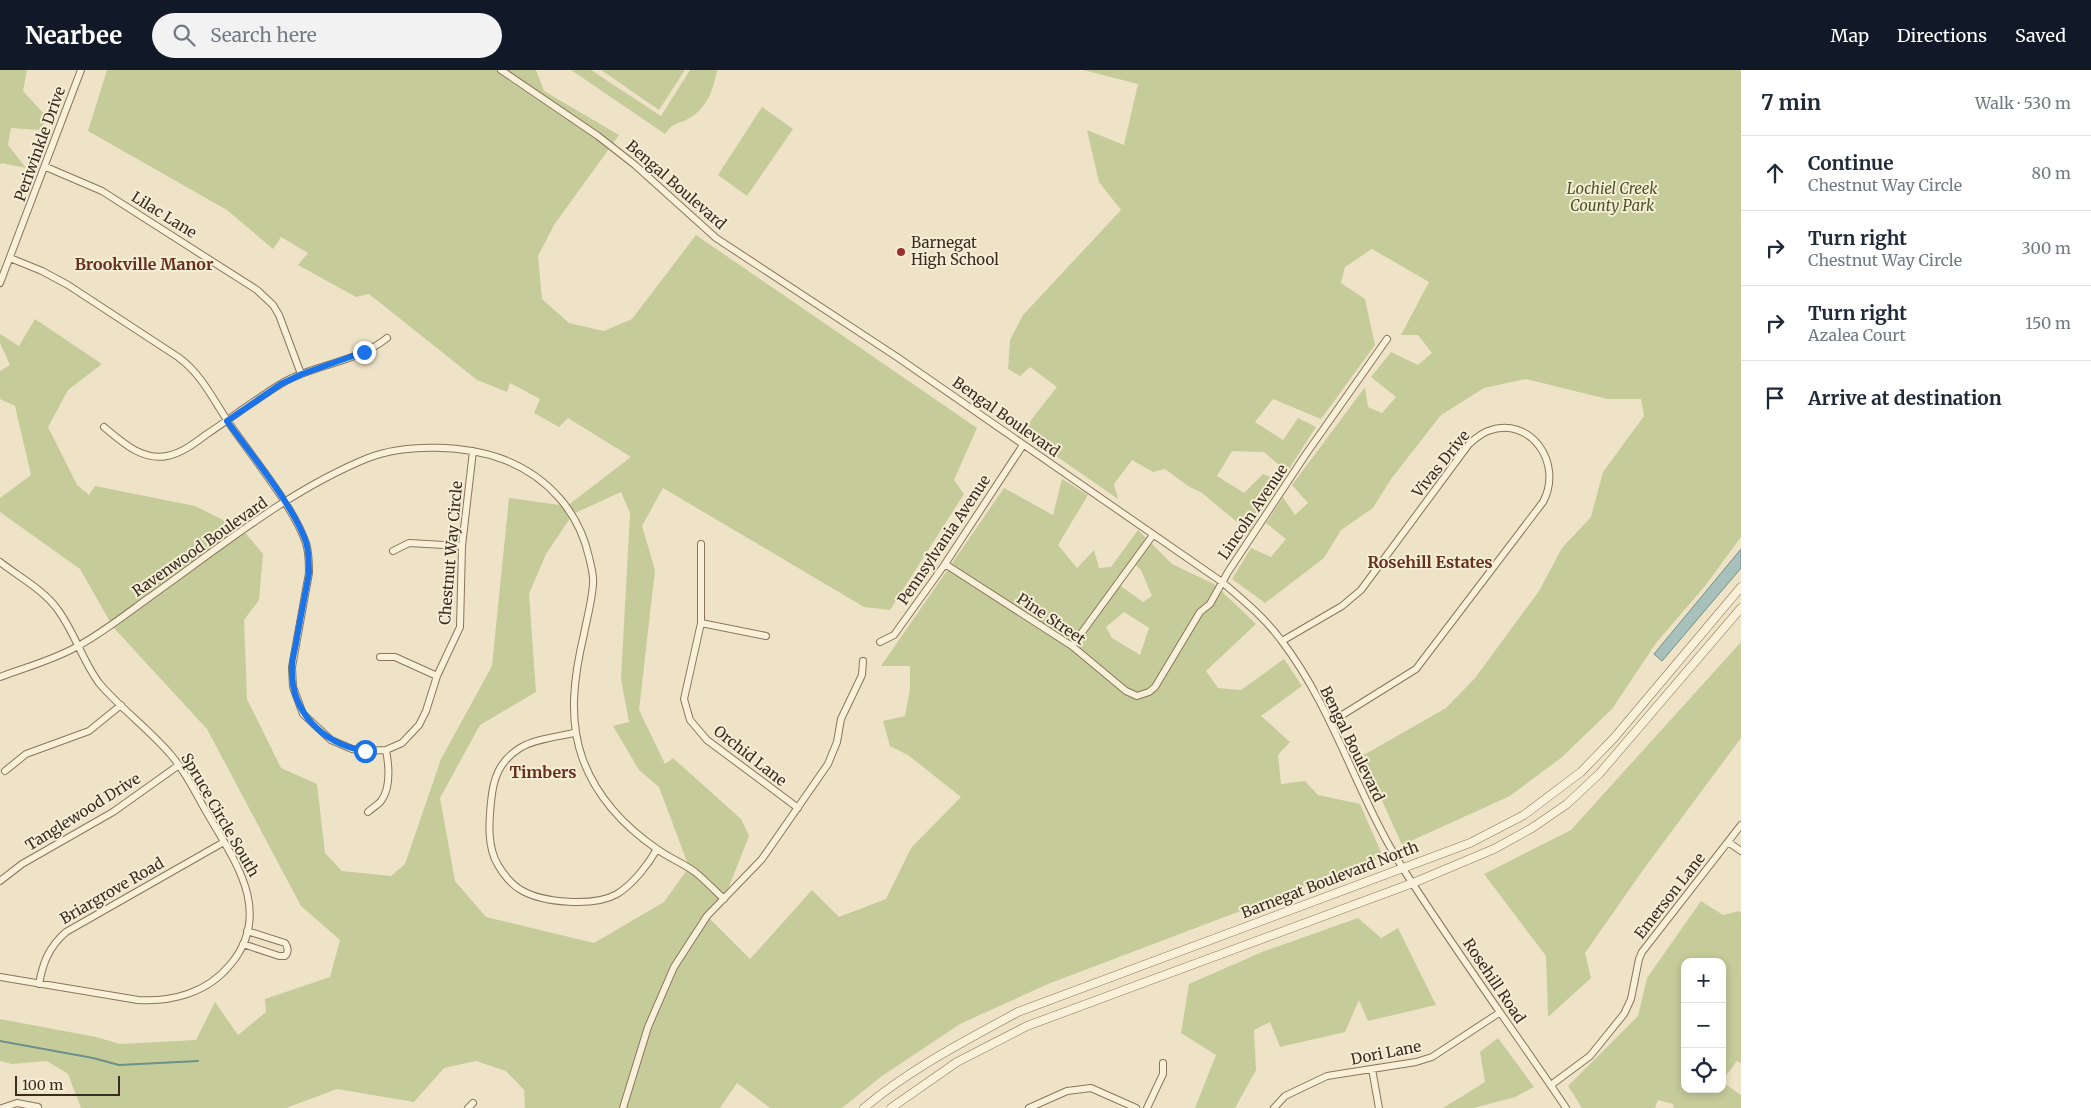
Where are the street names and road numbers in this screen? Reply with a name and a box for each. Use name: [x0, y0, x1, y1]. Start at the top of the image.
street label: Periwinkle Drive: [10, 84, 69, 204]
street label: Bengal Boulevard: [622, 136, 730, 233]
street label: Lilac Lane: [128, 187, 201, 242]
street label: Bengal Boulevard: [949, 373, 1064, 461]
street label: Vivas Drive: [1407, 426, 1474, 502]
street label: Lincoln Avenue: [1214, 460, 1292, 563]
street label: Pennsylvania Avenue: [893, 471, 994, 608]
street label: Chestnut Way Circle: [435, 480, 466, 626]
street label: Ravenwood Boulevard: [128, 493, 271, 600]
street label: Pine Street: [1013, 589, 1089, 649]
street label: Bengal Boulevard: [1316, 683, 1389, 805]
street label: Orchid Lane: [710, 721, 791, 790]
street label: Spruce Circle South: [177, 749, 264, 880]
street label: Tanglewood Drive: [22, 768, 144, 855]
street label: Barnegat Boulevard North: [1238, 837, 1421, 922]
street label: Emerson Lane: [1630, 849, 1709, 942]
street label: Briargrove Road: [57, 853, 167, 928]
street label: Rosehill Road: [1459, 935, 1530, 1027]
street label: Dori Lane: [1349, 1036, 1423, 1069]

